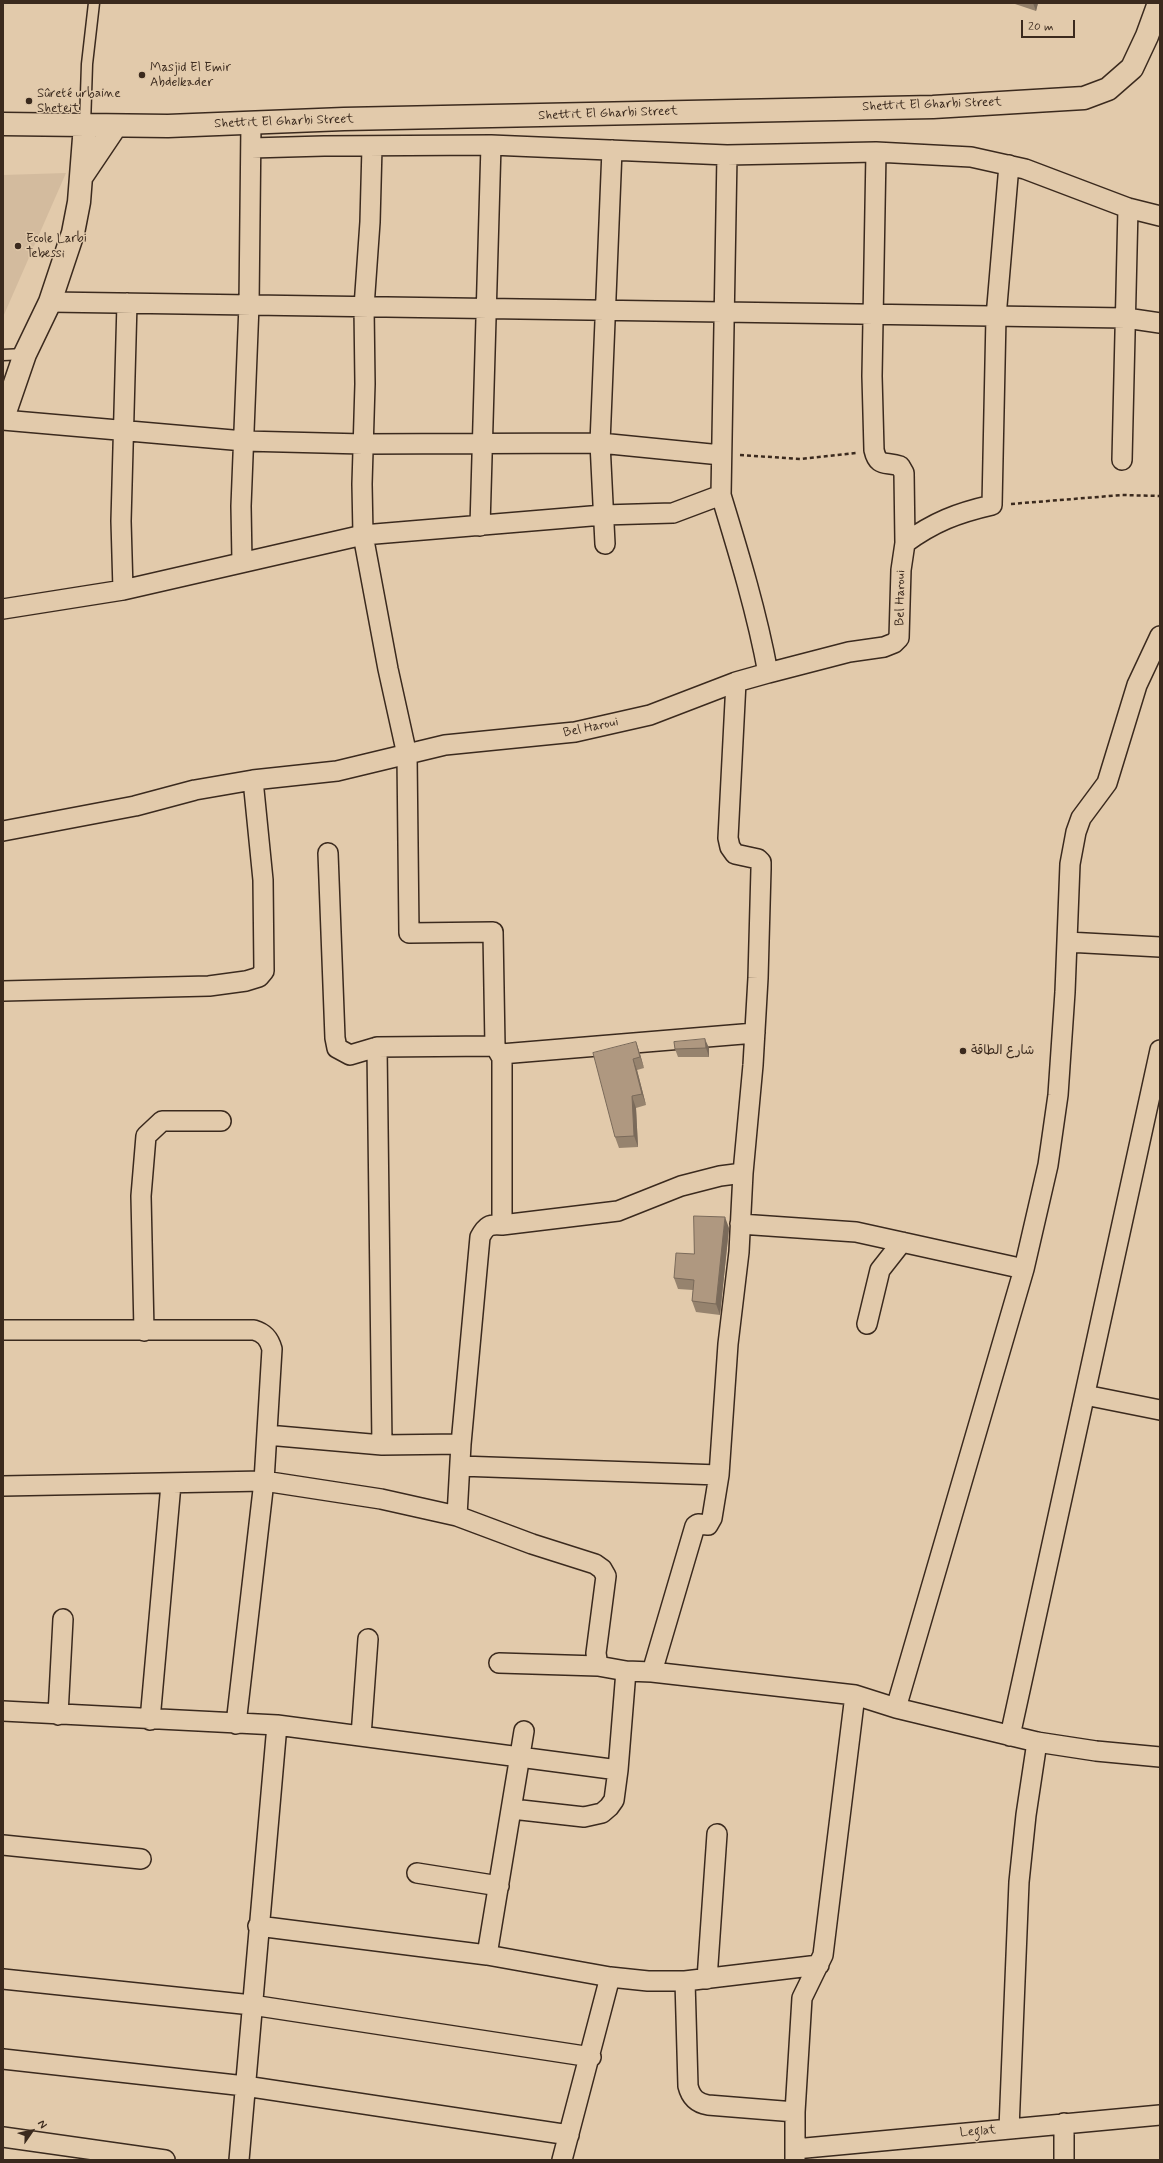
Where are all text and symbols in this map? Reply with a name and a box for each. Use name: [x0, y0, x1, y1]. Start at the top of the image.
scale bar: [1023, 12, 1077, 38]
text: 20 m: [1028, 19, 1054, 35]
place label: Masjid El Emir Abdelkader: [150, 60, 231, 91]
marker: Masjid El Emir Abdelkader: [137, 70, 147, 80]
place label: Sûreté urbaine Sheteit: [37, 86, 121, 117]
street label: Shettit El Gharbi Street: [862, 95, 1002, 115]
marker: Sûreté urbaine Sheteit: [24, 96, 34, 106]
street label: Shettit El Gharbi Street: [538, 104, 678, 124]
street label: Shettit El Gharbi Street: [214, 112, 354, 132]
place label: Ecole Larbi Tebessi: [26, 231, 87, 262]
marker: Ecole Larbi Tebessi: [13, 241, 23, 251]
street label: Bel Haroui: [893, 570, 909, 626]
street label: Bel Haroui: [562, 715, 620, 741]
place label: شارع الطاقة: [971, 1043, 1034, 1059]
marker: شارع الطاقة: [958, 1046, 968, 1056]
north arrow: [12, 2111, 52, 2151]
text: N: [34, 2117, 50, 2131]
street label: Leglat: [959, 2123, 997, 2141]

